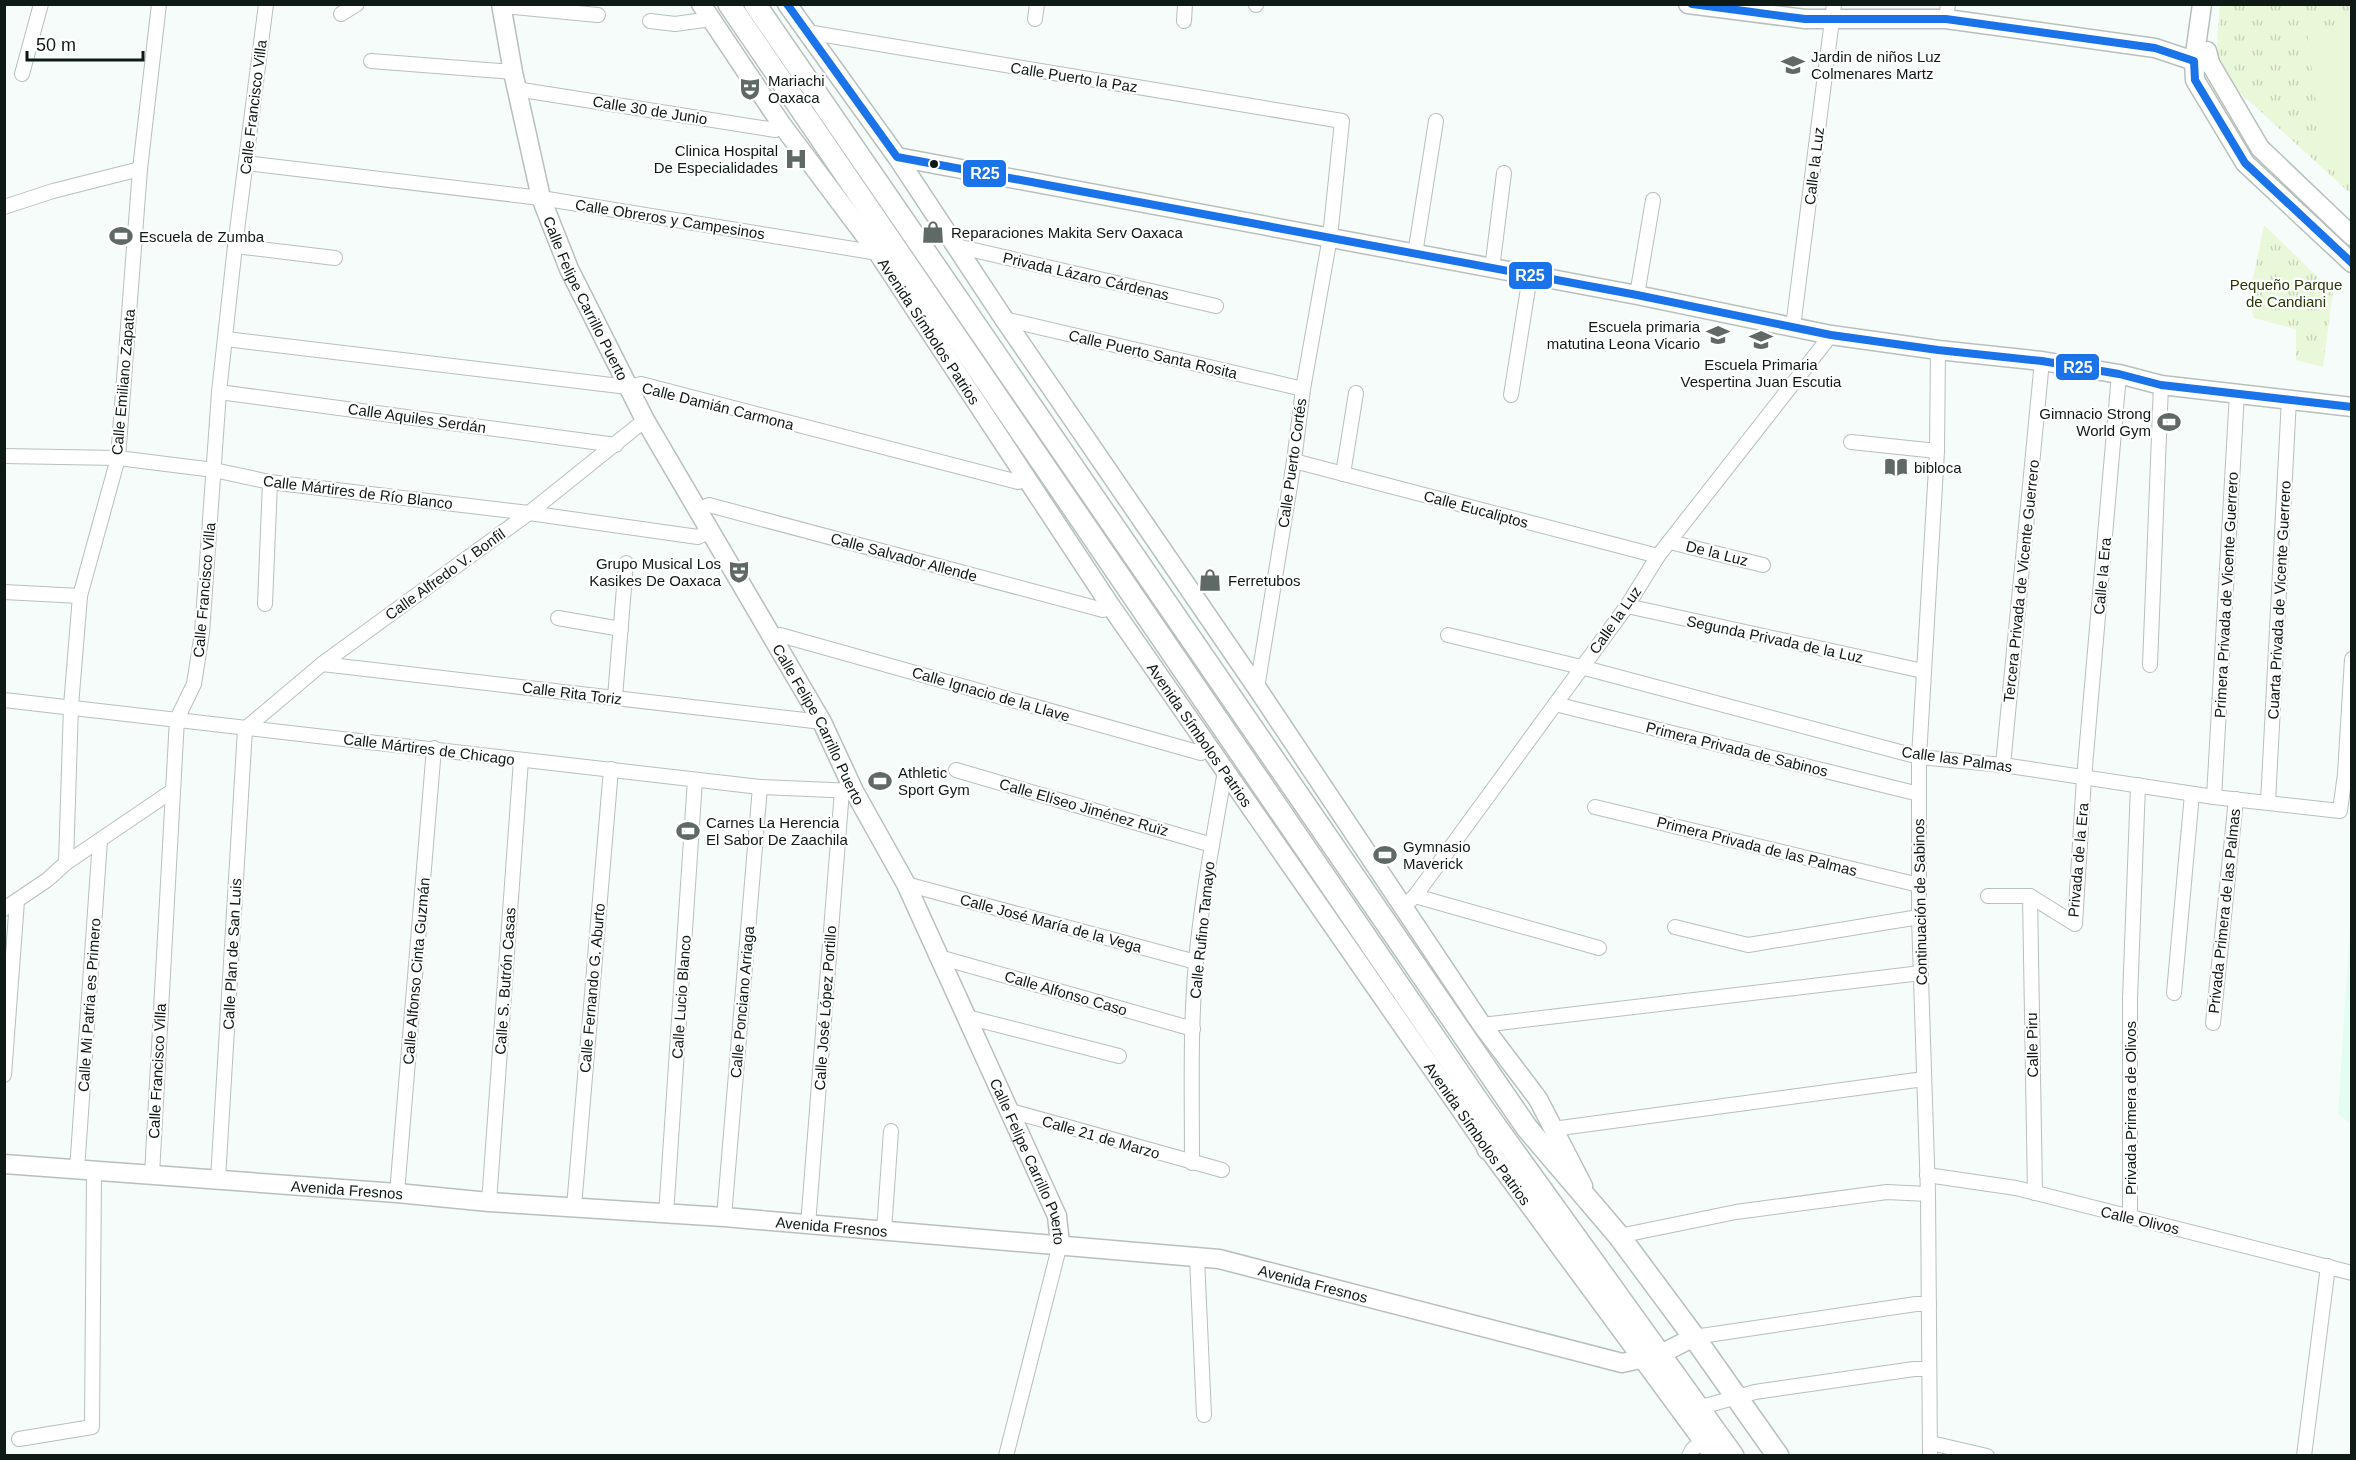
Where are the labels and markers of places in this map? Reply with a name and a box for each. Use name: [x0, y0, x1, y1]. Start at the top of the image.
place label: Jardin de niños Luz Colmenares Martz: [1811, 48, 1941, 82]
school or university icon: Jardin de niños Luz Colmenares Martz: [1780, 52, 1806, 78]
place label: Mariachi Oaxaca: [768, 72, 825, 106]
theatre icon: Mariachi Oaxaca: [737, 76, 763, 102]
place label: Clinica Hospital De Especialidades: [654, 142, 778, 176]
hospital icon: Clinica Hospital De Especialidades: [783, 146, 809, 172]
unlabelled marker: [928, 158, 940, 170]
shop icon: Reparaciones Makita Serv Oaxaca: [920, 219, 946, 245]
sports icon: Escuela de Zumba: [108, 223, 134, 249]
place label: Reparaciones Makita Serv Oaxaca: [951, 224, 1183, 241]
place label: Escuela de Zumba: [139, 228, 265, 245]
place label: Escuela primaria matutina Leona Vicario: [1547, 318, 1701, 352]
school or university icon: Escuela primaria matutina Leona Vicario: [1705, 322, 1731, 348]
school or university icon: Escuela Primaria Vespertina Juan Escutia: [1748, 327, 1774, 353]
place label: Escuela Primaria Vespertina Juan Escutia: [1681, 356, 1842, 390]
place label: Gimnacio Strong World Gym: [2039, 405, 2151, 439]
sports icon: Gimnacio Strong World Gym: [2156, 409, 2182, 435]
library icon: bibloca: [1883, 454, 1909, 480]
place label: bibloca: [1914, 459, 1962, 476]
place label: Grupo Musical Los Kasikes De Oaxaca: [589, 555, 722, 589]
theatre icon: Grupo Musical Los Kasikes De Oaxaca: [726, 559, 752, 585]
shop icon: Ferretubos: [1197, 567, 1223, 593]
place label: Ferretubos: [1228, 572, 1301, 589]
place label: Athletic Sport Gym: [898, 764, 970, 798]
sports icon: Athletic Sport Gym: [867, 768, 893, 794]
place label: Carnes La Herencia El Sabor De Zaachila: [706, 814, 848, 848]
sports icon: Carnes La Herencia El Sabor De Zaachila: [675, 818, 701, 844]
place label: Gymnasio Maverick: [1403, 838, 1471, 872]
sports icon: Gymnasio Maverick: [1372, 842, 1398, 868]

